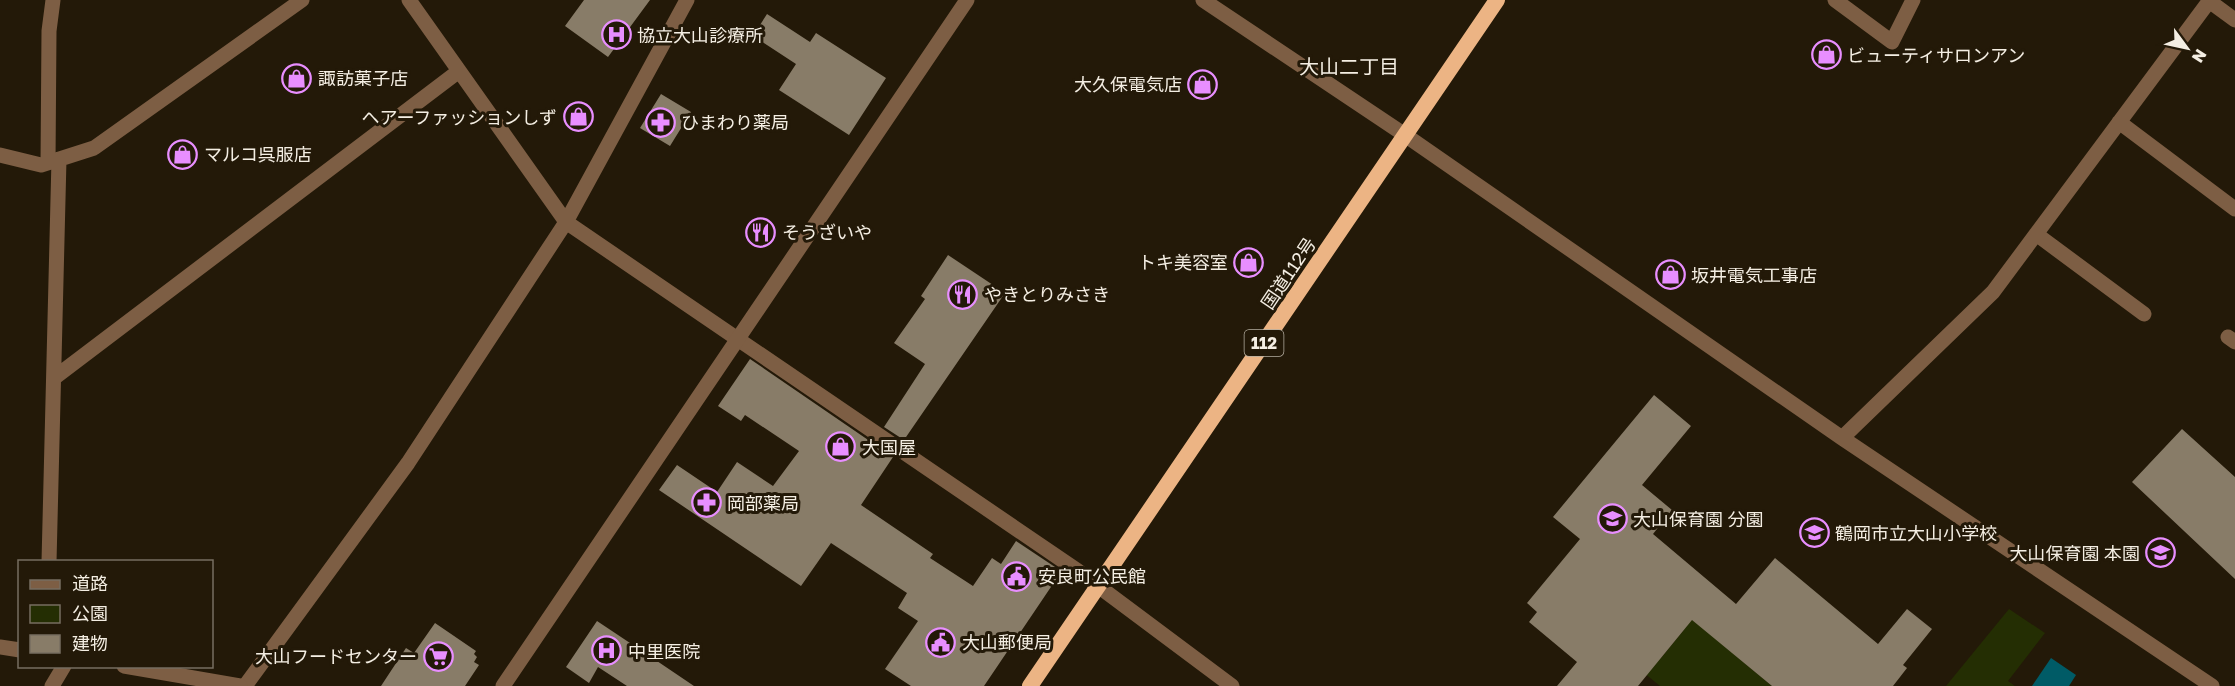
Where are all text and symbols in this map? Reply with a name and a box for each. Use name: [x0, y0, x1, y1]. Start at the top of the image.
north arrow: [2157, 18, 2217, 78]
hospital icon: 協立大山診療所: [600, 19, 632, 51]
place label: 協立大山診療所: [637, 24, 763, 46]
shop icon: ビューティサロンアン: [1810, 39, 1842, 71]
place label: ビューティサロンアン: [1847, 44, 2025, 66]
text: N: [2188, 46, 2211, 67]
district label: 大山二丁目: [1299, 54, 1399, 78]
shop icon: 諏訪菓子店: [281, 62, 313, 94]
place label: 諏訪菓子店: [318, 67, 408, 89]
shop icon: 大久保電気店: [1187, 68, 1219, 100]
place label: 大久保電気店: [1074, 73, 1182, 95]
shop icon: ヘアーファッションしず: [562, 101, 594, 133]
place label: ヘアーファッションしず: [362, 106, 557, 128]
pharmacy icon: ひまわり薬局: [644, 106, 676, 138]
place label: ひまわり薬局: [681, 111, 789, 133]
shop icon: マルコ呉服店: [167, 138, 199, 170]
place label: マルコ呉服店: [204, 143, 312, 165]
restaurant icon: そうざいや: [745, 216, 777, 248]
place label: そうざいや: [782, 221, 872, 243]
street label: 国道112号: [1256, 233, 1320, 313]
shop icon: トキ美容室: [1233, 246, 1265, 278]
place label: トキ美容室: [1138, 251, 1228, 273]
shop icon: 坂井電気工事店: [1654, 259, 1686, 291]
place label: 坂井電気工事店: [1691, 264, 1817, 286]
restaurant icon: やきとりみさき: [947, 278, 979, 310]
place label: やきとりみさき: [984, 283, 1110, 305]
road number: 112: [1244, 330, 1284, 356]
shop icon: 大国屋: [825, 431, 857, 463]
place label: 大国屋: [862, 436, 916, 458]
pharmacy icon: 岡部薬局: [690, 487, 722, 519]
place label: 岡部薬局: [727, 492, 799, 514]
school or university icon: 大山保育園 分園: [1596, 503, 1628, 535]
place label: 大山保育園 分園: [1633, 508, 1764, 530]
school or university icon: 鶴岡市立大山小学校: [1798, 517, 1830, 549]
place label: 鶴岡市立大山小学校: [1835, 522, 1997, 544]
school or university icon: 大山保育園 本園: [2145, 537, 2177, 569]
place label: 大山保育園 本園: [2010, 542, 2140, 564]
legend: [18, 560, 213, 668]
public building icon: 安良町公民館: [1001, 560, 1033, 592]
place label: 安良町公民館: [1038, 565, 1146, 587]
text: 道路: [72, 572, 108, 594]
text: 公園: [72, 602, 108, 624]
public building icon: 大山郵便局: [925, 626, 957, 658]
place label: 大山郵便局: [962, 631, 1052, 653]
text: 建物: [72, 632, 108, 654]
hospital icon: 中里医院: [591, 635, 623, 667]
supermarket icon: 大山フードセンター: [422, 640, 454, 672]
place label: 中里医院: [628, 640, 700, 662]
place label: 大山フードセンター: [255, 645, 417, 667]

